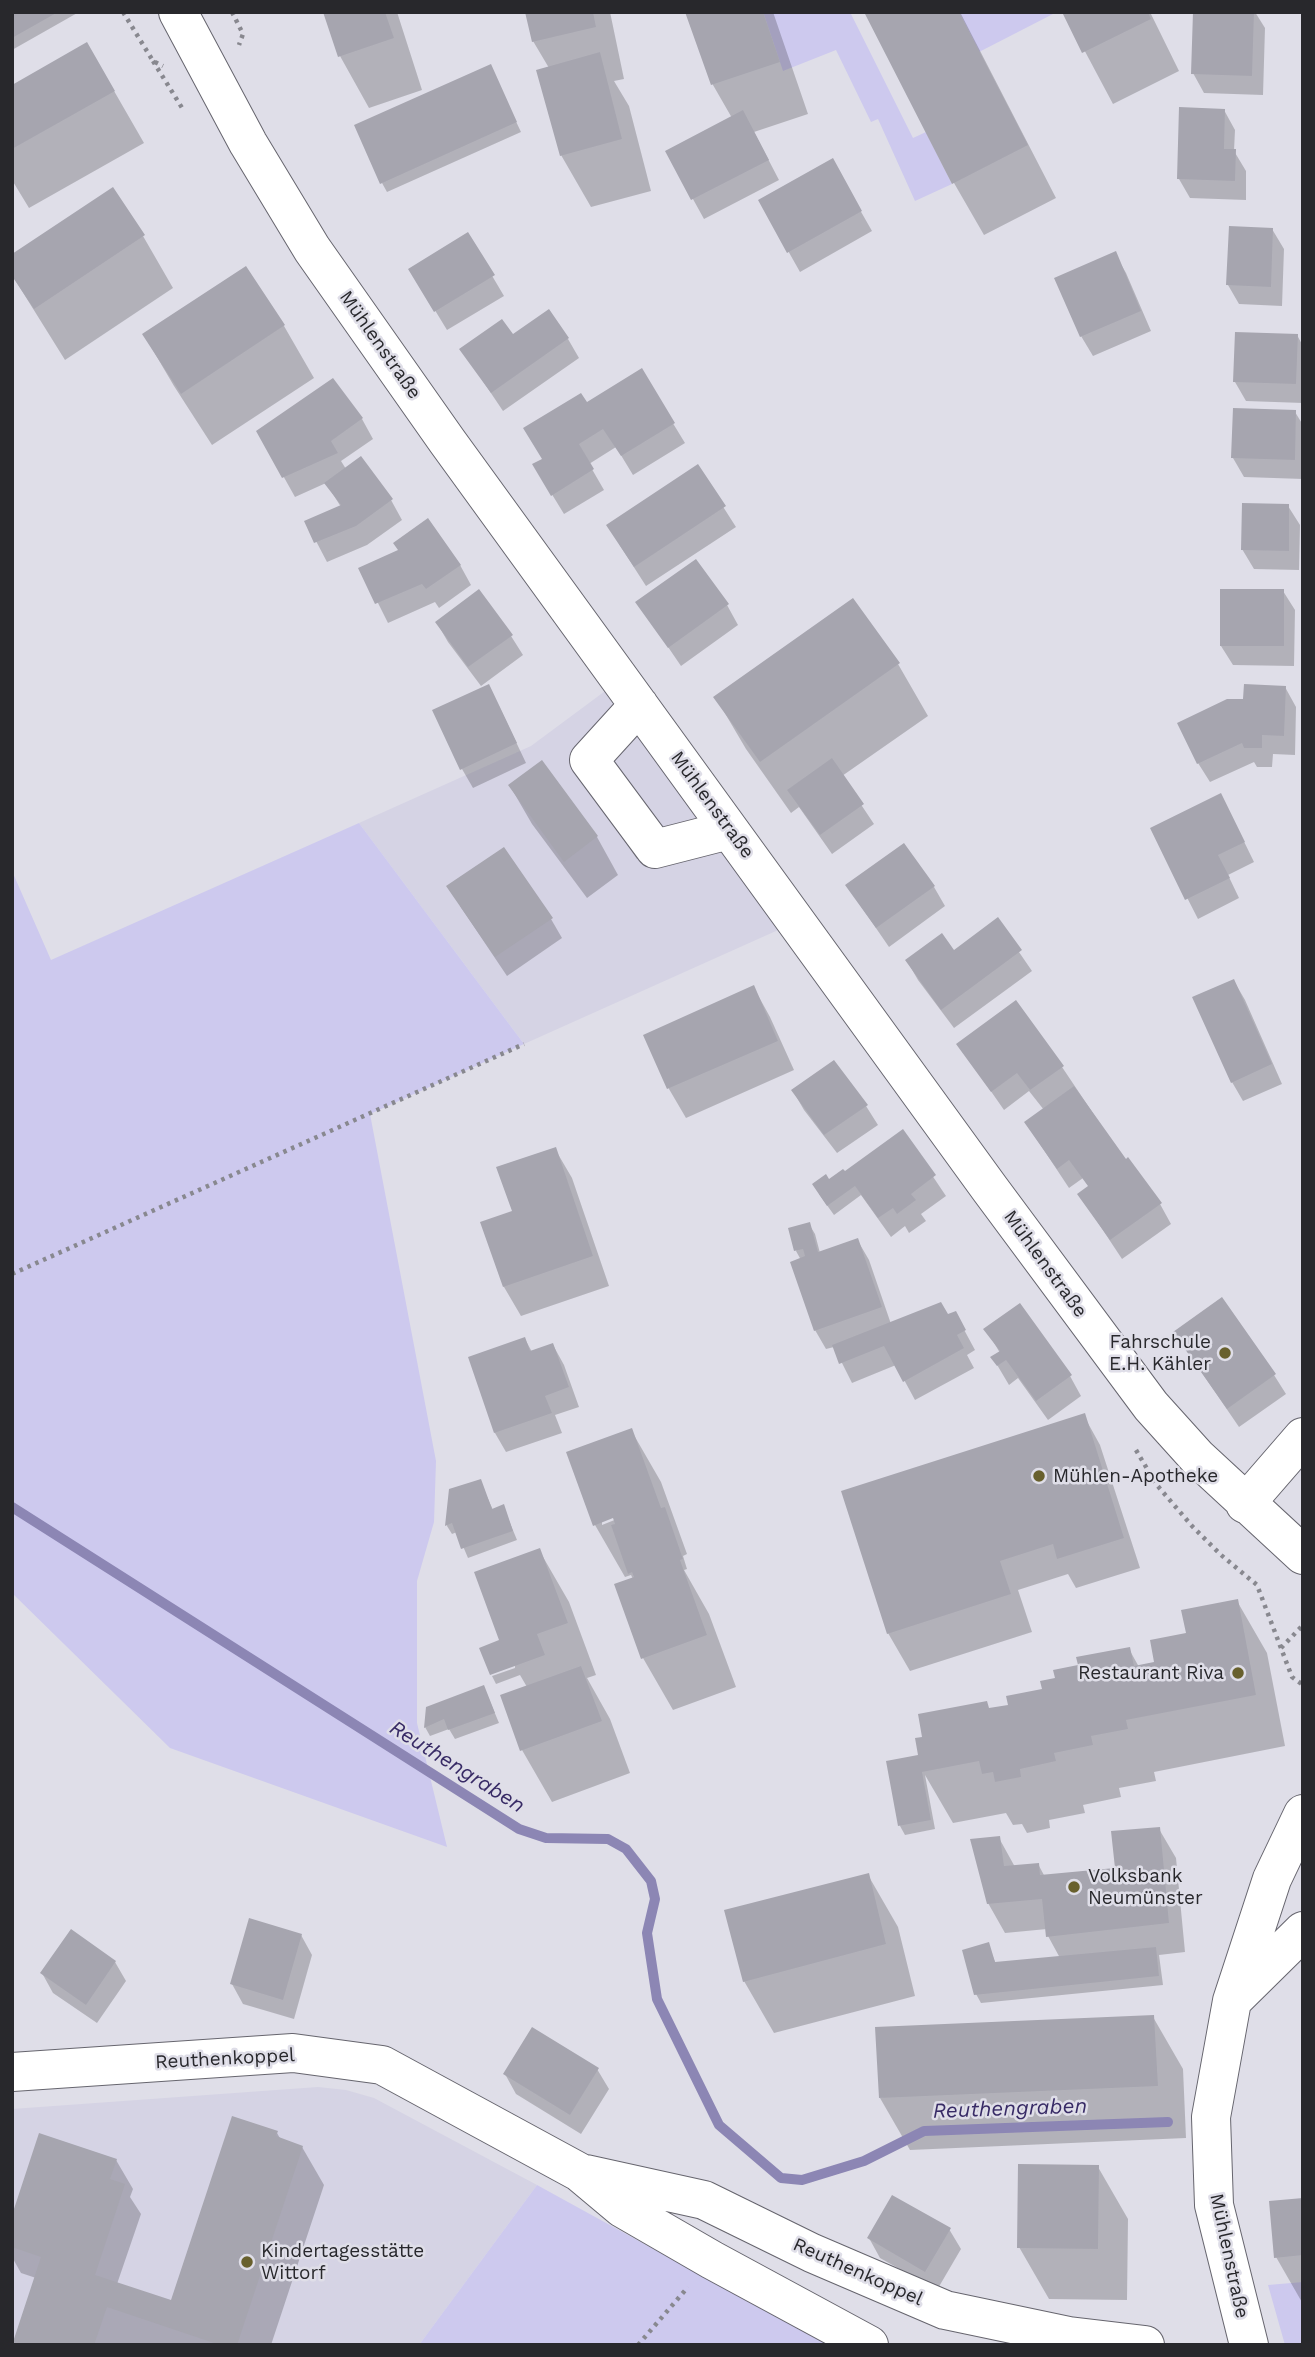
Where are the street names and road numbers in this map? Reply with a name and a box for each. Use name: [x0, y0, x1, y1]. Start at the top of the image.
street label: Mühlenstraße: [334, 286, 426, 404]
street label: Mühlenstraße: [665, 747, 759, 863]
street label: Mühlenstraße: [998, 1206, 1092, 1322]
street label: Reuthenkoppel: [155, 2044, 295, 2074]
street label: Mühlenstraße: [1205, 2192, 1253, 2320]
street label: Reuthenkoppel: [789, 2233, 927, 2311]

